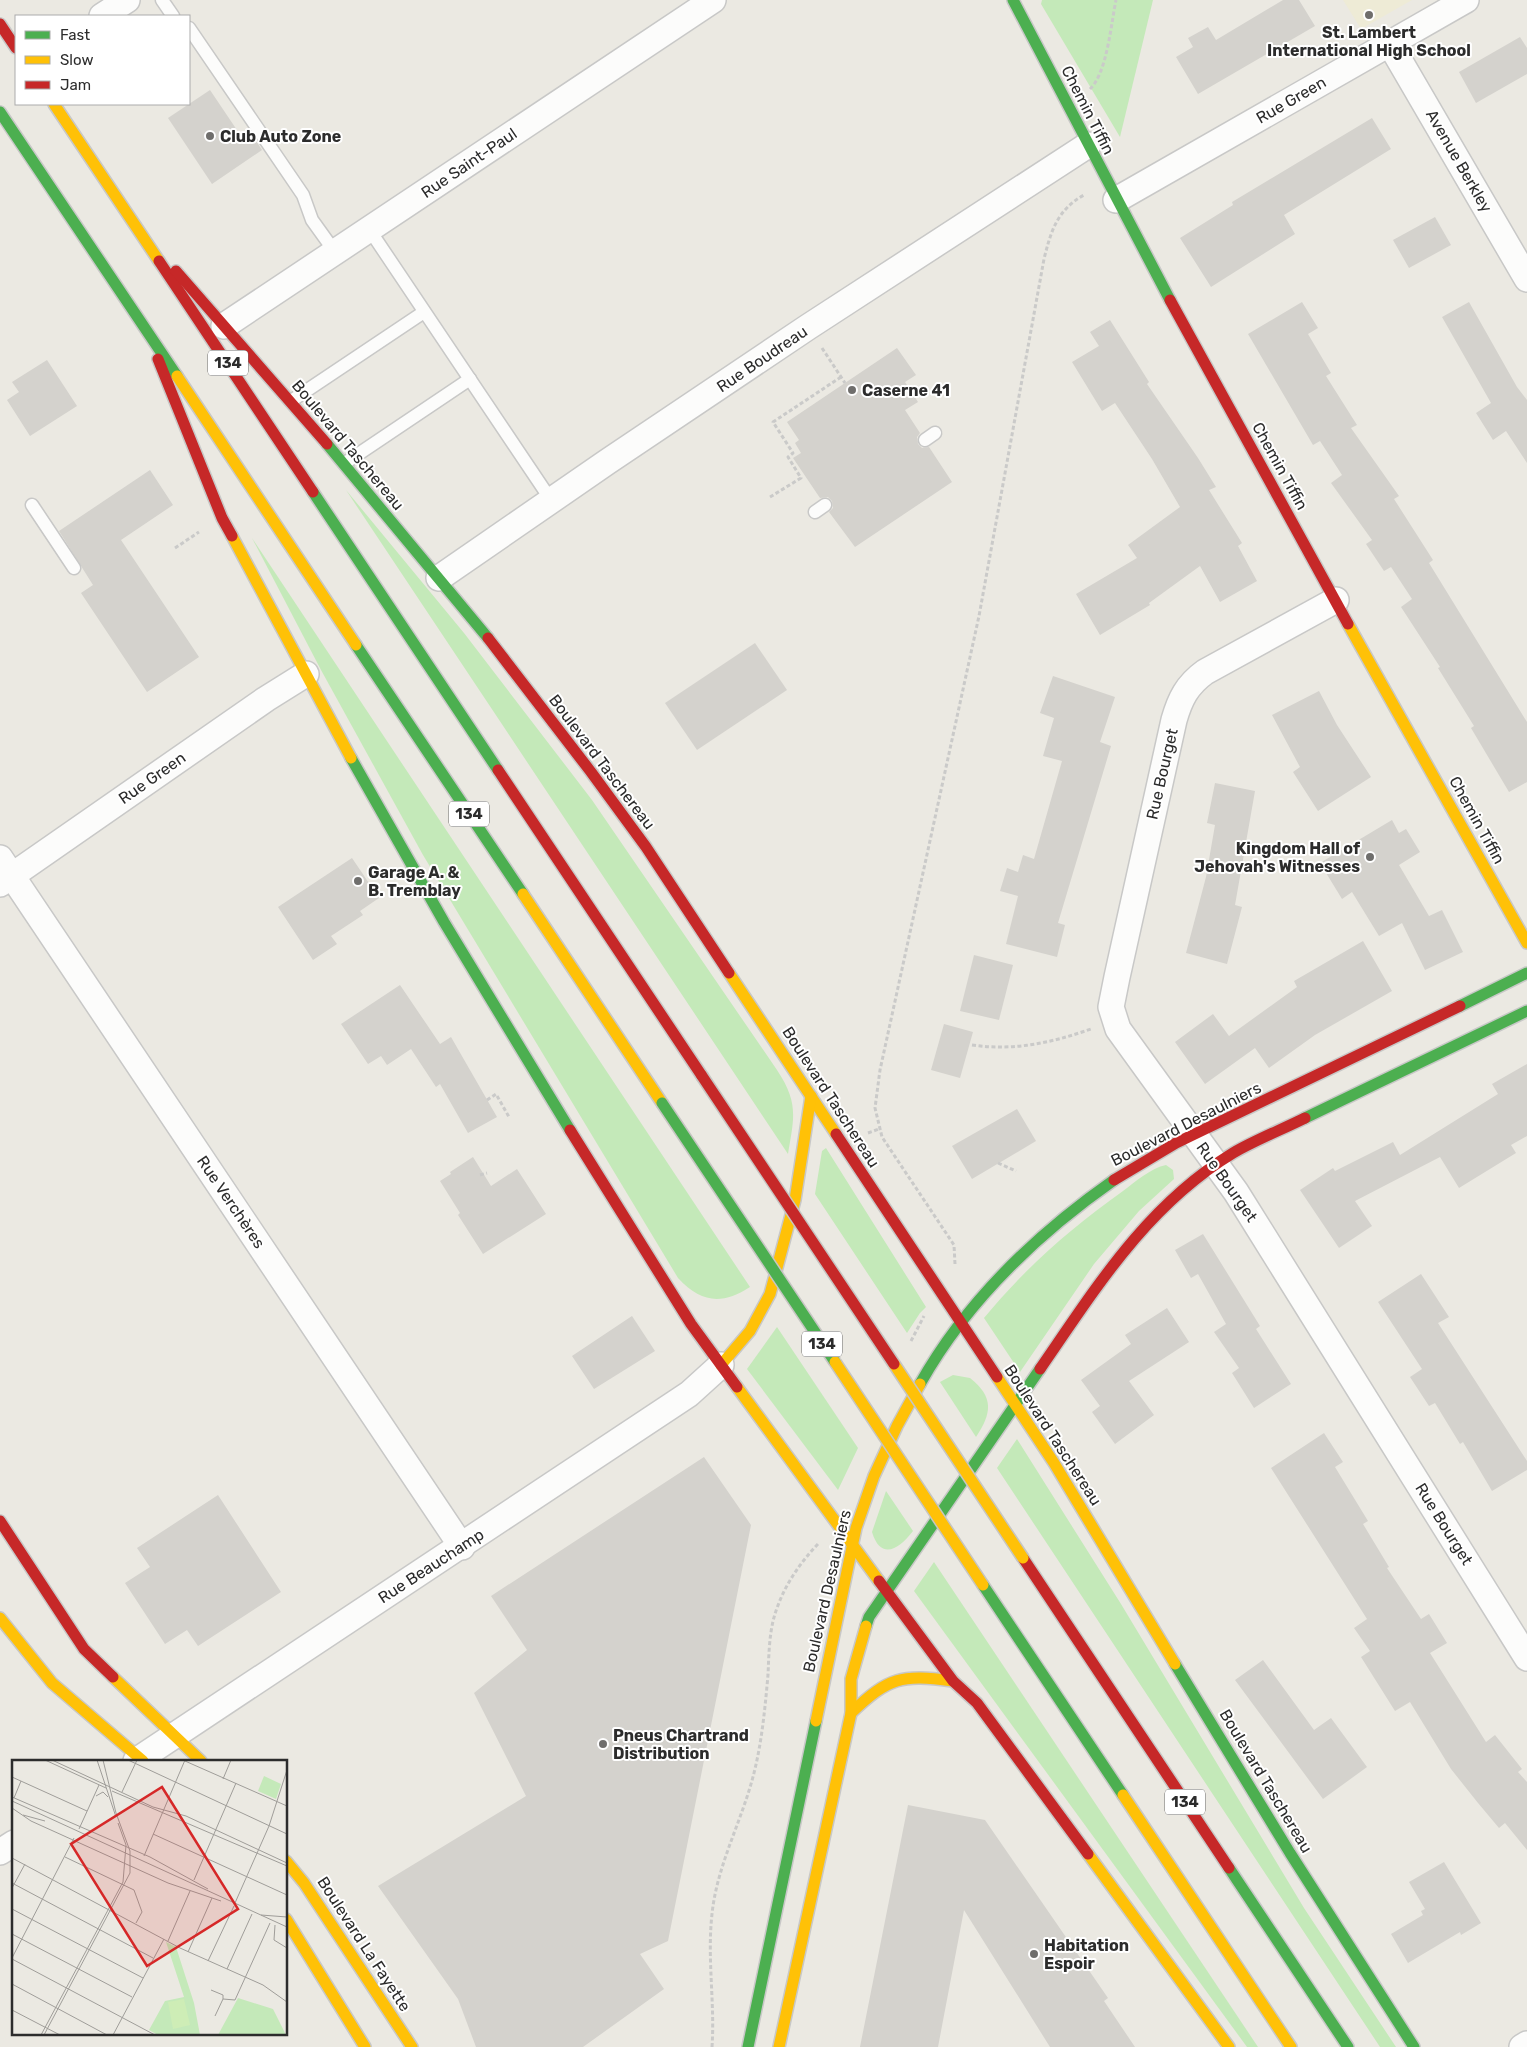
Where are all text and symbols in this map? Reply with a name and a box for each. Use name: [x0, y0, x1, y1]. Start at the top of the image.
marker: St. Lambert International High School: [1363, 9, 1375, 21]
legend: [15, 15, 190, 105]
place label: St. Lambert International High School: [1267, 23, 1471, 60]
text: Fast: [60, 26, 90, 44]
text: Slow: [60, 51, 93, 69]
street label: Chemin Tiffin: [1057, 62, 1119, 158]
street label: Rue Green: [1253, 72, 1329, 128]
text: Jam: [60, 76, 91, 94]
street label: Avenue Berkley: [1422, 106, 1496, 216]
street label: Rue Saint-Paul: [417, 124, 521, 202]
place label: Club Auto Zone: [220, 127, 341, 146]
marker: Club Auto Zone: [204, 130, 216, 142]
street label: Rue Boudreau: [713, 322, 811, 396]
road number: 134: [208, 350, 248, 376]
street label: Boulevard Taschereau: [288, 376, 408, 514]
place label: Caserne 41: [862, 381, 950, 400]
marker: Caserne 41: [846, 384, 858, 396]
street label: Chemin Tiffin: [1248, 419, 1312, 513]
street label: Boulevard Taschereau: [545, 691, 659, 833]
street label: Rue Bourget: [1142, 726, 1182, 822]
street label: Rue Green: [115, 748, 189, 808]
street label: Chemin Tiffin: [1445, 773, 1509, 867]
road number: 134: [449, 802, 489, 826]
place label: Kingdom Hall of Jehovah's Witnesses: [1194, 839, 1361, 876]
marker: Kingdom Hall of Jehovah's Witnesses: [1364, 851, 1376, 863]
place label: Garage A. & B. Tremblay: [368, 863, 461, 900]
marker: Garage A. & B. Tremblay: [352, 875, 364, 887]
street label: Boulevard Taschereau: [778, 1023, 884, 1171]
street label: Boulevard Desaulniers: [1108, 1078, 1264, 1170]
street label: Rue Bourget: [1193, 1138, 1261, 1226]
street label: Rue Verchères: [193, 1152, 269, 1252]
road number: 134: [802, 1332, 842, 1356]
street label: Boulevard Taschereau: [1000, 1361, 1106, 1509]
street label: Rue Bourget: [1411, 1479, 1477, 1569]
street label: Boulevard Desaulniers: [799, 1508, 855, 1674]
street label: Rue Beauchamp: [375, 1525, 487, 1607]
street label: Boulevard Taschereau: [1216, 1706, 1316, 1856]
place label: Pneus Chartrand Distribution: [613, 1726, 749, 1763]
marker: Pneus Chartrand Distribution: [597, 1738, 609, 1750]
inset map: [12, 1760, 288, 2034]
road number: 134: [1165, 1790, 1205, 1814]
street label: Boulevard La Fayette: [313, 1873, 415, 2015]
place label: Habitation Espoir: [1044, 1936, 1129, 1973]
marker: Habitation Espoir: [1028, 1948, 1040, 1960]

